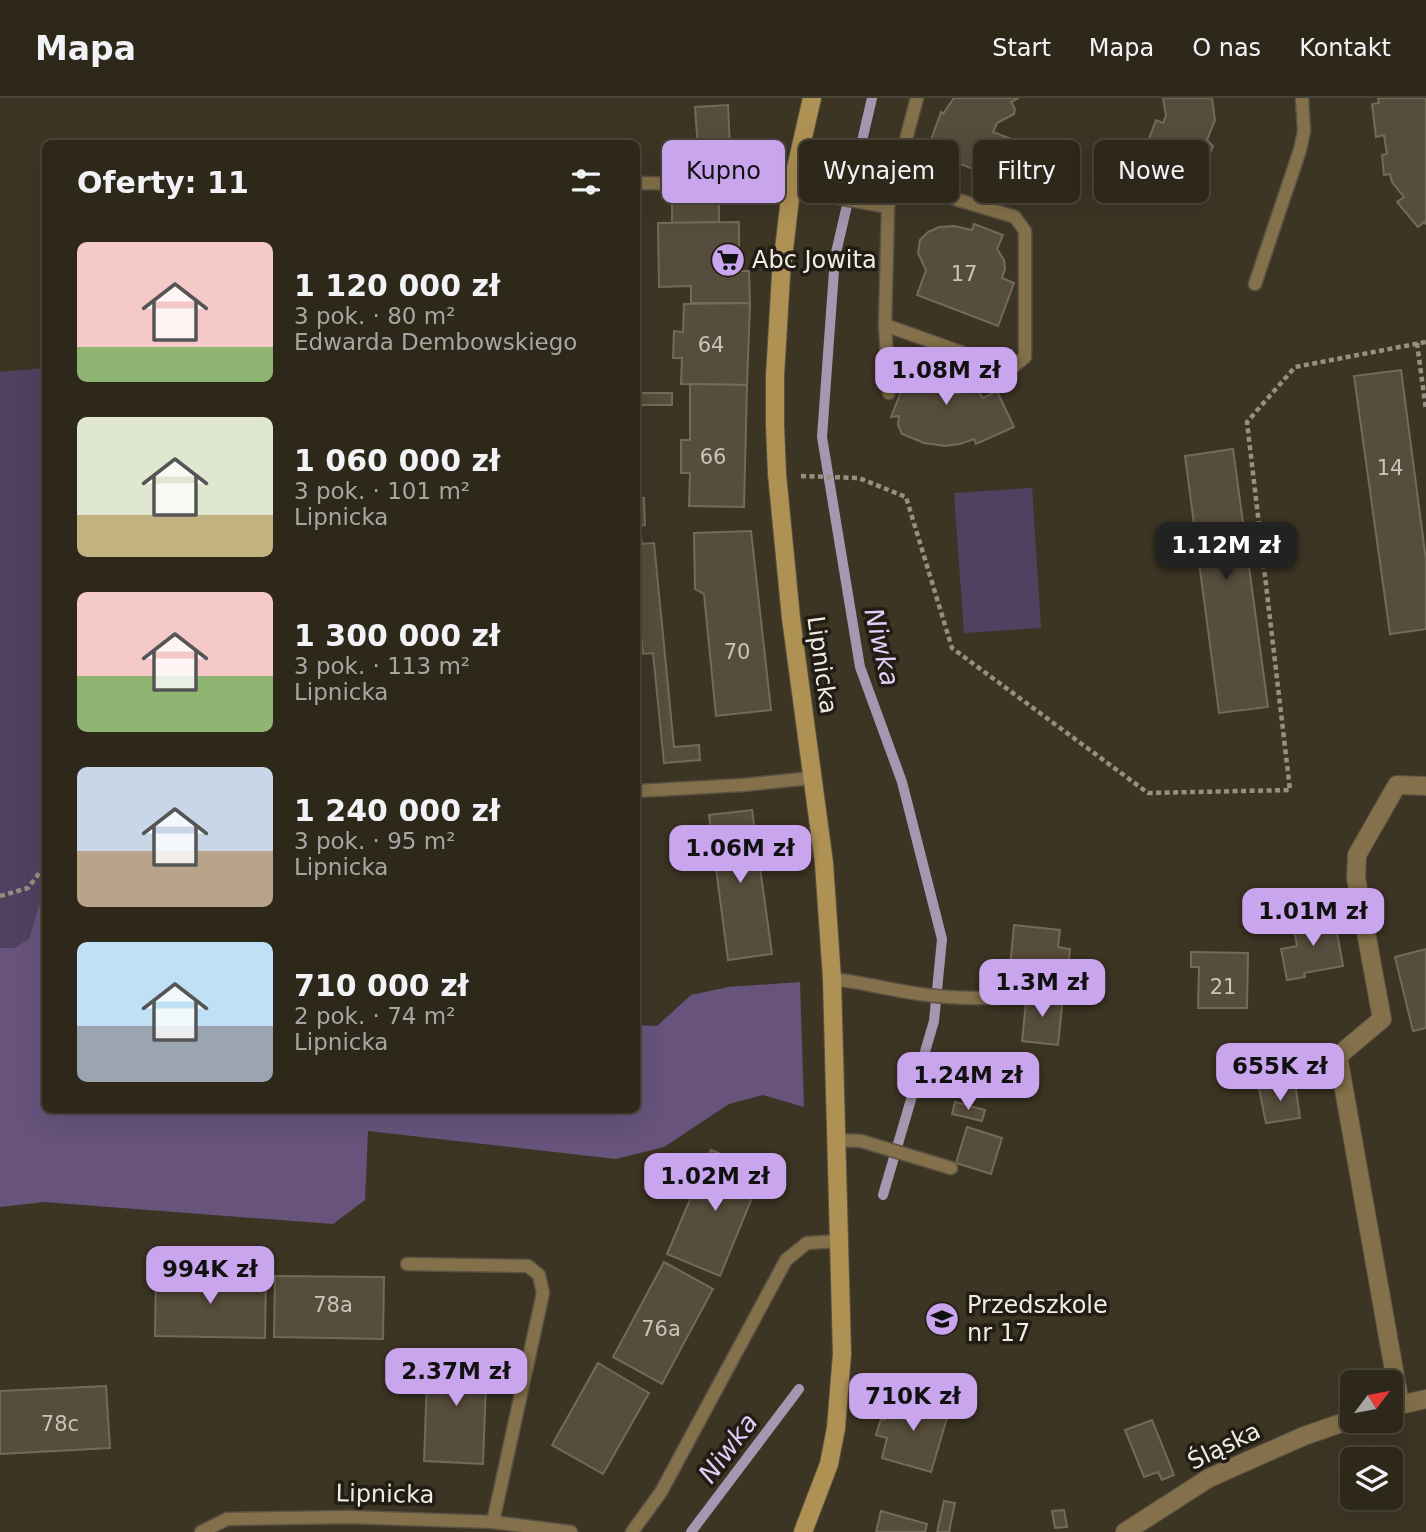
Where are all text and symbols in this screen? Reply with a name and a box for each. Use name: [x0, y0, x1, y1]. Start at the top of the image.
text: Mapa: [35, 29, 136, 68]
text: Start: [992, 34, 1051, 62]
text: Mapa: [1089, 34, 1154, 62]
text: O nas: [1192, 34, 1261, 62]
text: Kontakt: [1299, 34, 1391, 62]
chip: Kupno: [662, 140, 785, 203]
chip: Wynajem: [799, 140, 959, 203]
chip: Filtry: [973, 140, 1080, 203]
chip: Nowe: [1094, 140, 1209, 203]
icon: filters: [567, 163, 605, 201]
text: Oferty: 11: [77, 165, 249, 200]
supermarket icon: Abc Jowita: [709, 241, 747, 279]
place label: Abc Jowita: [752, 246, 877, 274]
house number: 17: [951, 262, 977, 286]
text: 1 120 000 zł: [294, 268, 500, 303]
icon: home: [133, 270, 217, 354]
text: 3 pok. · 80 m²: [294, 303, 455, 329]
text: Edwarda Dembowskiego: [294, 329, 577, 355]
house number: 64: [698, 333, 724, 357]
pin: 1.08M zł: [874, 348, 1018, 407]
text: 1.08M zł: [891, 357, 1001, 383]
text: 1 060 000 zł: [294, 443, 500, 478]
icon: home: [133, 445, 217, 529]
house number: 66: [700, 445, 726, 469]
house number: 14: [1377, 456, 1403, 480]
text: 3 pok. · 101 m²: [294, 478, 470, 504]
text: Lipnicka: [294, 504, 388, 530]
pin: 1.12M zł: [1154, 522, 1298, 582]
text: 1.12M zł: [1171, 532, 1281, 558]
water label: Niwka: [859, 605, 905, 689]
street label: Lipnicka: [801, 614, 843, 716]
text: 1 300 000 zł: [294, 618, 500, 653]
icon: home: [133, 620, 217, 704]
house number: 70: [724, 640, 750, 664]
text: 3 pok. · 113 m²: [294, 653, 470, 679]
text: Lipnicka: [294, 679, 388, 705]
text: 1 240 000 zł: [294, 793, 500, 828]
icon: home: [133, 795, 217, 879]
pin: 1.06M zł: [668, 826, 812, 885]
text: 3 pok. · 95 m²: [294, 828, 455, 854]
text: 1.06M zł: [685, 835, 795, 861]
text: Lipnicka: [294, 854, 388, 880]
pin: 1.01M zł: [1241, 888, 1385, 948]
text: 1.01M zł: [1258, 898, 1368, 924]
pin: 1.3M zł: [977, 960, 1107, 1019]
text: 710 000 zł: [294, 968, 469, 1003]
text: 1.3M zł: [995, 969, 1089, 995]
icon: home: [133, 970, 217, 1054]
house number: 21: [1210, 975, 1236, 999]
text: 2 pok. · 74 m²: [294, 1003, 455, 1029]
text: Lipnicka: [294, 1029, 388, 1055]
pin: 655K zł: [1215, 1044, 1345, 1103]
pin: 1.24M zł: [896, 1052, 1040, 1112]
text: 655K zł: [1232, 1053, 1328, 1079]
text: 1.24M zł: [913, 1062, 1023, 1088]
pin: 1.02M zł: [643, 1154, 787, 1213]
text: 1.02M zł: [660, 1163, 770, 1189]
pin: 994K zł: [145, 1246, 275, 1306]
text: 994K zł: [162, 1256, 258, 1282]
place label: Przedszkole nr 17: [967, 1291, 1108, 1347]
house number: 78a: [313, 1293, 353, 1317]
school or university icon: Przedszkole nr 17: [923, 1300, 961, 1338]
house number: 76a: [641, 1317, 681, 1341]
pin: 2.37M zł: [384, 1348, 528, 1408]
text: 2.37M zł: [401, 1358, 511, 1384]
north arrow: [1340, 1370, 1404, 1433]
map controls: [1340, 1370, 1403, 1510]
pin: 710K zł: [848, 1374, 978, 1433]
text: 710K zł: [865, 1383, 961, 1409]
water label: Niwka: [692, 1407, 764, 1489]
house number: 78c: [41, 1412, 79, 1436]
street label: Śląska: [1182, 1415, 1265, 1476]
button: layers: [1340, 1447, 1403, 1510]
street label: Lipnicka: [335, 1479, 435, 1509]

